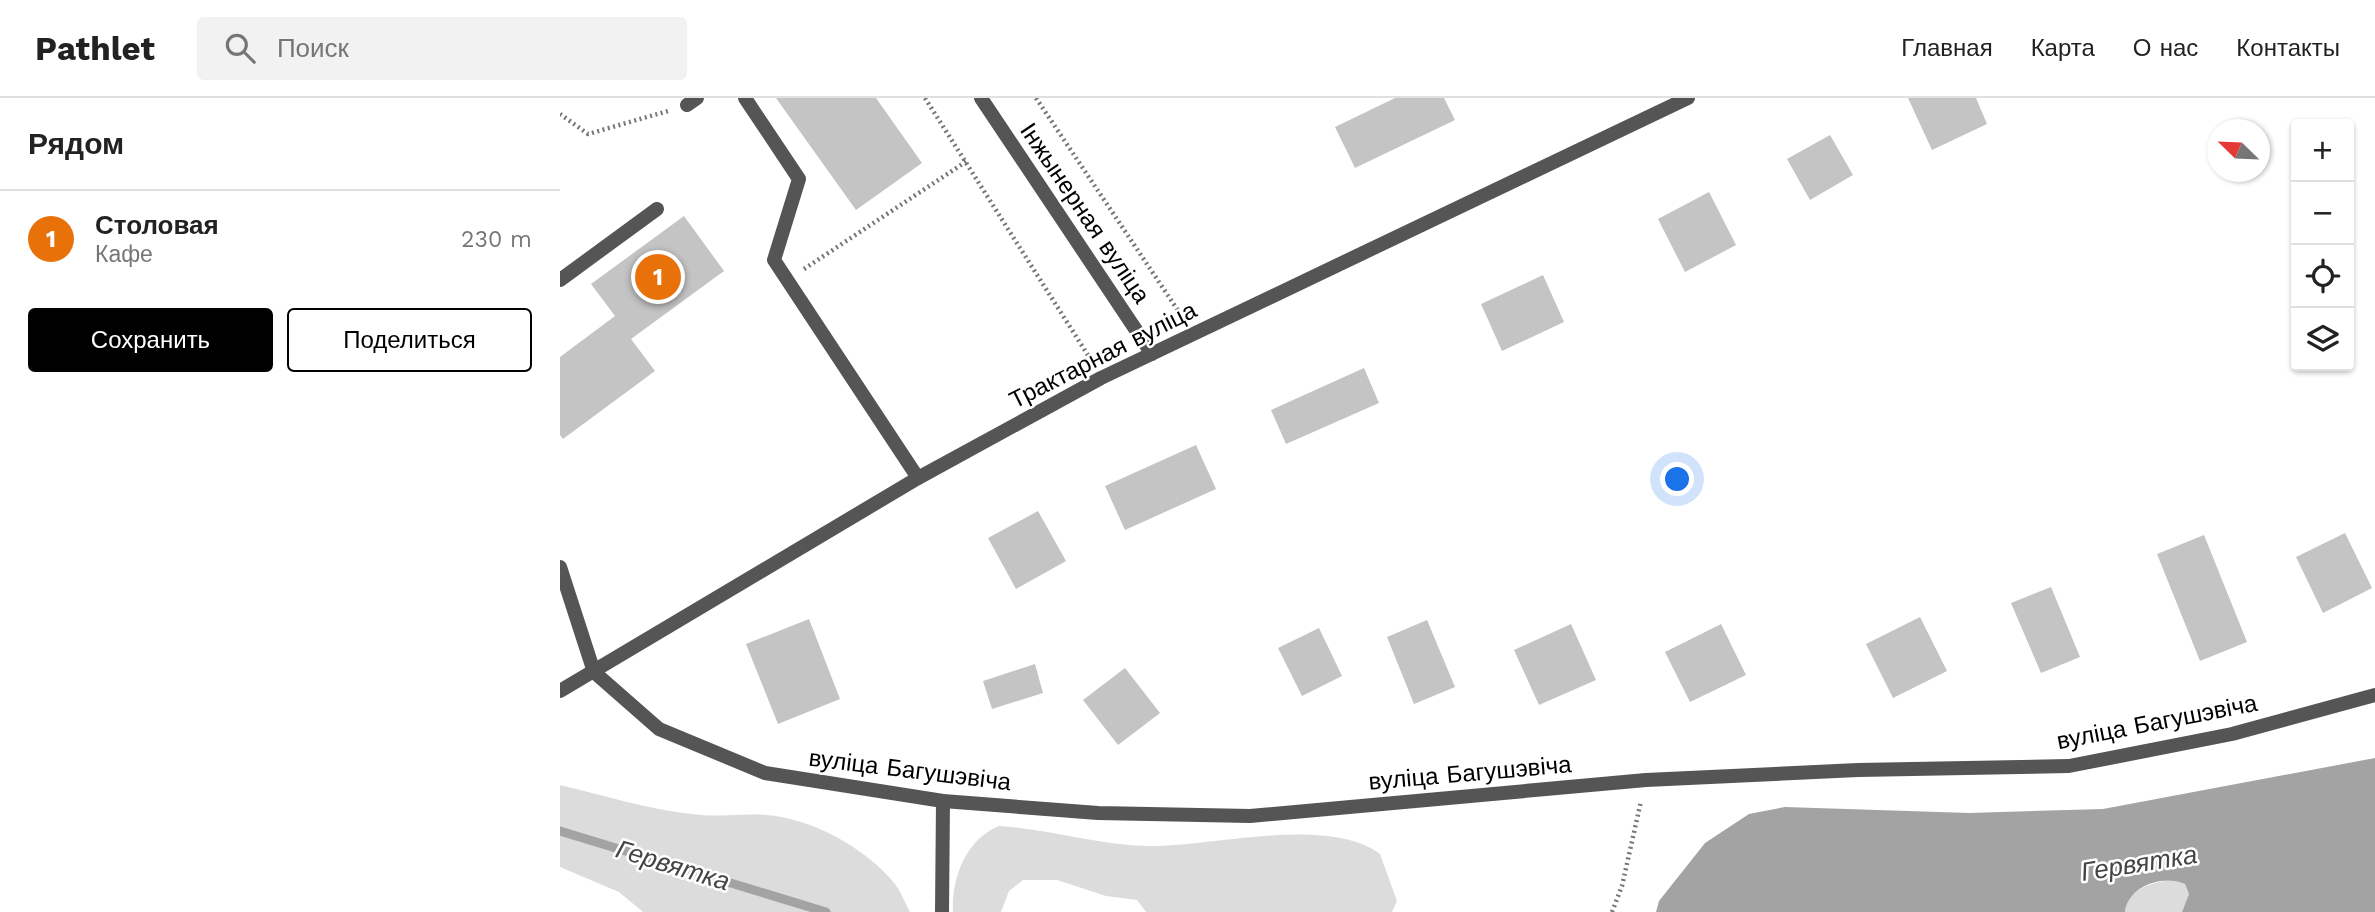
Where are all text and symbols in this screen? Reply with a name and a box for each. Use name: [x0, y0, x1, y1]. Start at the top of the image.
search box: [197, 17, 687, 80]
text: Pathlet: [35, 29, 155, 68]
icon: search: [221, 29, 259, 67]
text: Поиск: [277, 33, 349, 63]
text: Главная: [1901, 34, 1993, 62]
text: Карта: [2031, 34, 2095, 62]
text: О нас: [2133, 34, 2198, 62]
text: Контакты: [2236, 34, 2340, 62]
street label: Інжынерная вуліца: [1014, 118, 1156, 309]
north arrow: [2207, 119, 2270, 182]
map controls: [2291, 119, 2354, 371]
button: +: [2291, 119, 2354, 182]
text: Рядом: [28, 126, 124, 161]
button: −: [2291, 182, 2354, 245]
text: Столовая: [95, 210, 219, 240]
text: 1: [46, 226, 56, 253]
text: 230 m: [461, 226, 532, 253]
text: Кафе: [95, 241, 153, 268]
button: locate: [2291, 245, 2354, 308]
pin: 1: [635, 251, 681, 303]
street label: Трактарная вуліца: [1005, 295, 1202, 414]
button: Сохранить: [28, 308, 273, 372]
button: Поделиться: [287, 308, 532, 372]
button: layers: [2291, 308, 2354, 371]
your location: [1660, 462, 1694, 496]
street label: вуліца Багушэвіча: [2054, 689, 2260, 755]
street label: вуліца Багушэвіча: [807, 744, 1013, 796]
street label: вуліца Багушэвіча: [1367, 750, 1573, 796]
water label: Гервятка: [613, 834, 733, 896]
water label: Гервятка: [2079, 839, 2199, 887]

